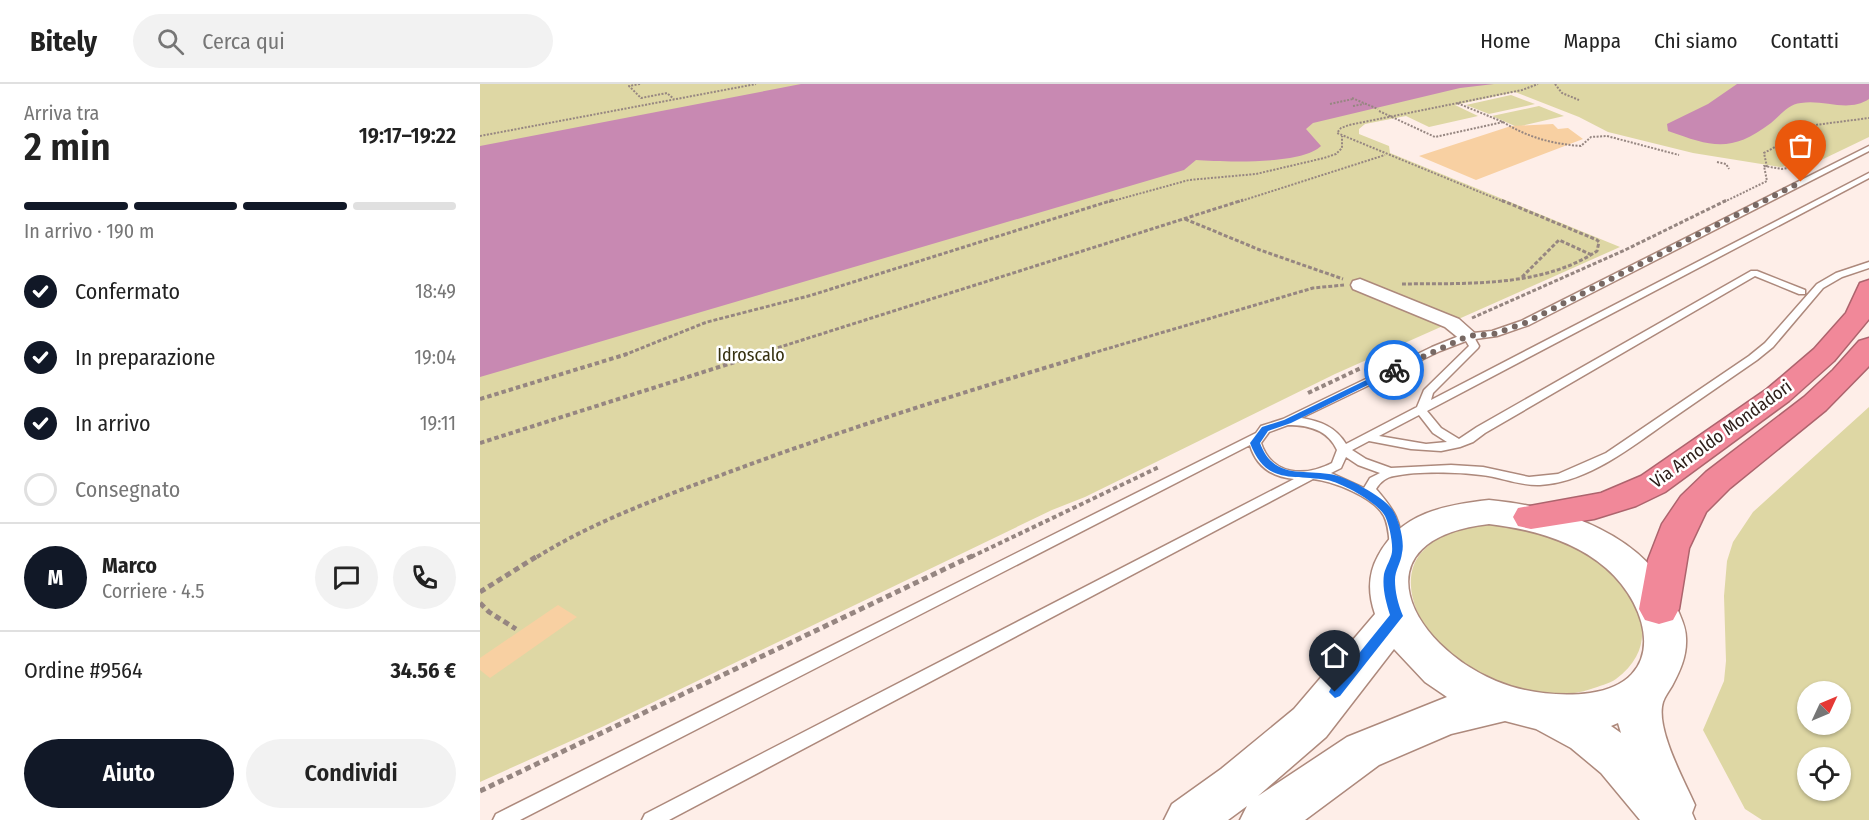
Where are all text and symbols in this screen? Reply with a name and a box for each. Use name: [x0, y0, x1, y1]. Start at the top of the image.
search box: [133, 14, 553, 68]
text: Bitely: [30, 25, 97, 58]
icon: search: [154, 25, 187, 58]
text: Cerca qui: [202, 28, 285, 55]
text: Home: [1480, 28, 1530, 54]
text: Mappa: [1563, 28, 1621, 54]
text: Chi siamo: [1654, 28, 1738, 54]
text: Contatti: [1771, 28, 1839, 54]
text: Arriva tra: [24, 101, 99, 125]
pin: [1775, 120, 1826, 182]
text: 19:17–19:22: [359, 122, 456, 149]
text: 2 min: [24, 124, 111, 170]
icon: bag: [1784, 129, 1817, 162]
text: In arrivo · 190 m: [24, 219, 154, 243]
icon: check: [24, 275, 57, 308]
text: Confermato: [75, 278, 180, 305]
text: 18:49: [415, 279, 456, 303]
courier: [1364, 340, 1424, 400]
icon: check: [24, 341, 57, 374]
text: In preparazione: [75, 344, 216, 371]
park label: Idroscalo: [717, 344, 785, 366]
text: 19:04: [414, 345, 456, 369]
icon: bike: [1378, 354, 1411, 387]
street label: Via Arnoldo Mondadori: [1646, 375, 1796, 493]
icon: check: [24, 407, 57, 440]
text: In arrivo: [75, 410, 150, 437]
text: 19:11: [420, 411, 456, 435]
text: Consegnato: [75, 476, 180, 503]
button: chat: [315, 546, 378, 609]
button: phone: [393, 546, 456, 609]
text: Marco: [102, 552, 157, 579]
text: M: [48, 564, 63, 591]
text: Corriere · 4.5: [102, 579, 204, 603]
pin: [1309, 630, 1360, 692]
icon: home: [1318, 639, 1351, 672]
text: Ordine #9564: [24, 657, 143, 684]
text: 34.56 €: [390, 657, 456, 684]
north arrow: [1797, 681, 1851, 735]
map controls: [1797, 681, 1851, 801]
button: Aiuto: [24, 739, 234, 808]
button: Condividi: [246, 739, 456, 808]
button: locate: [1797, 747, 1851, 801]

